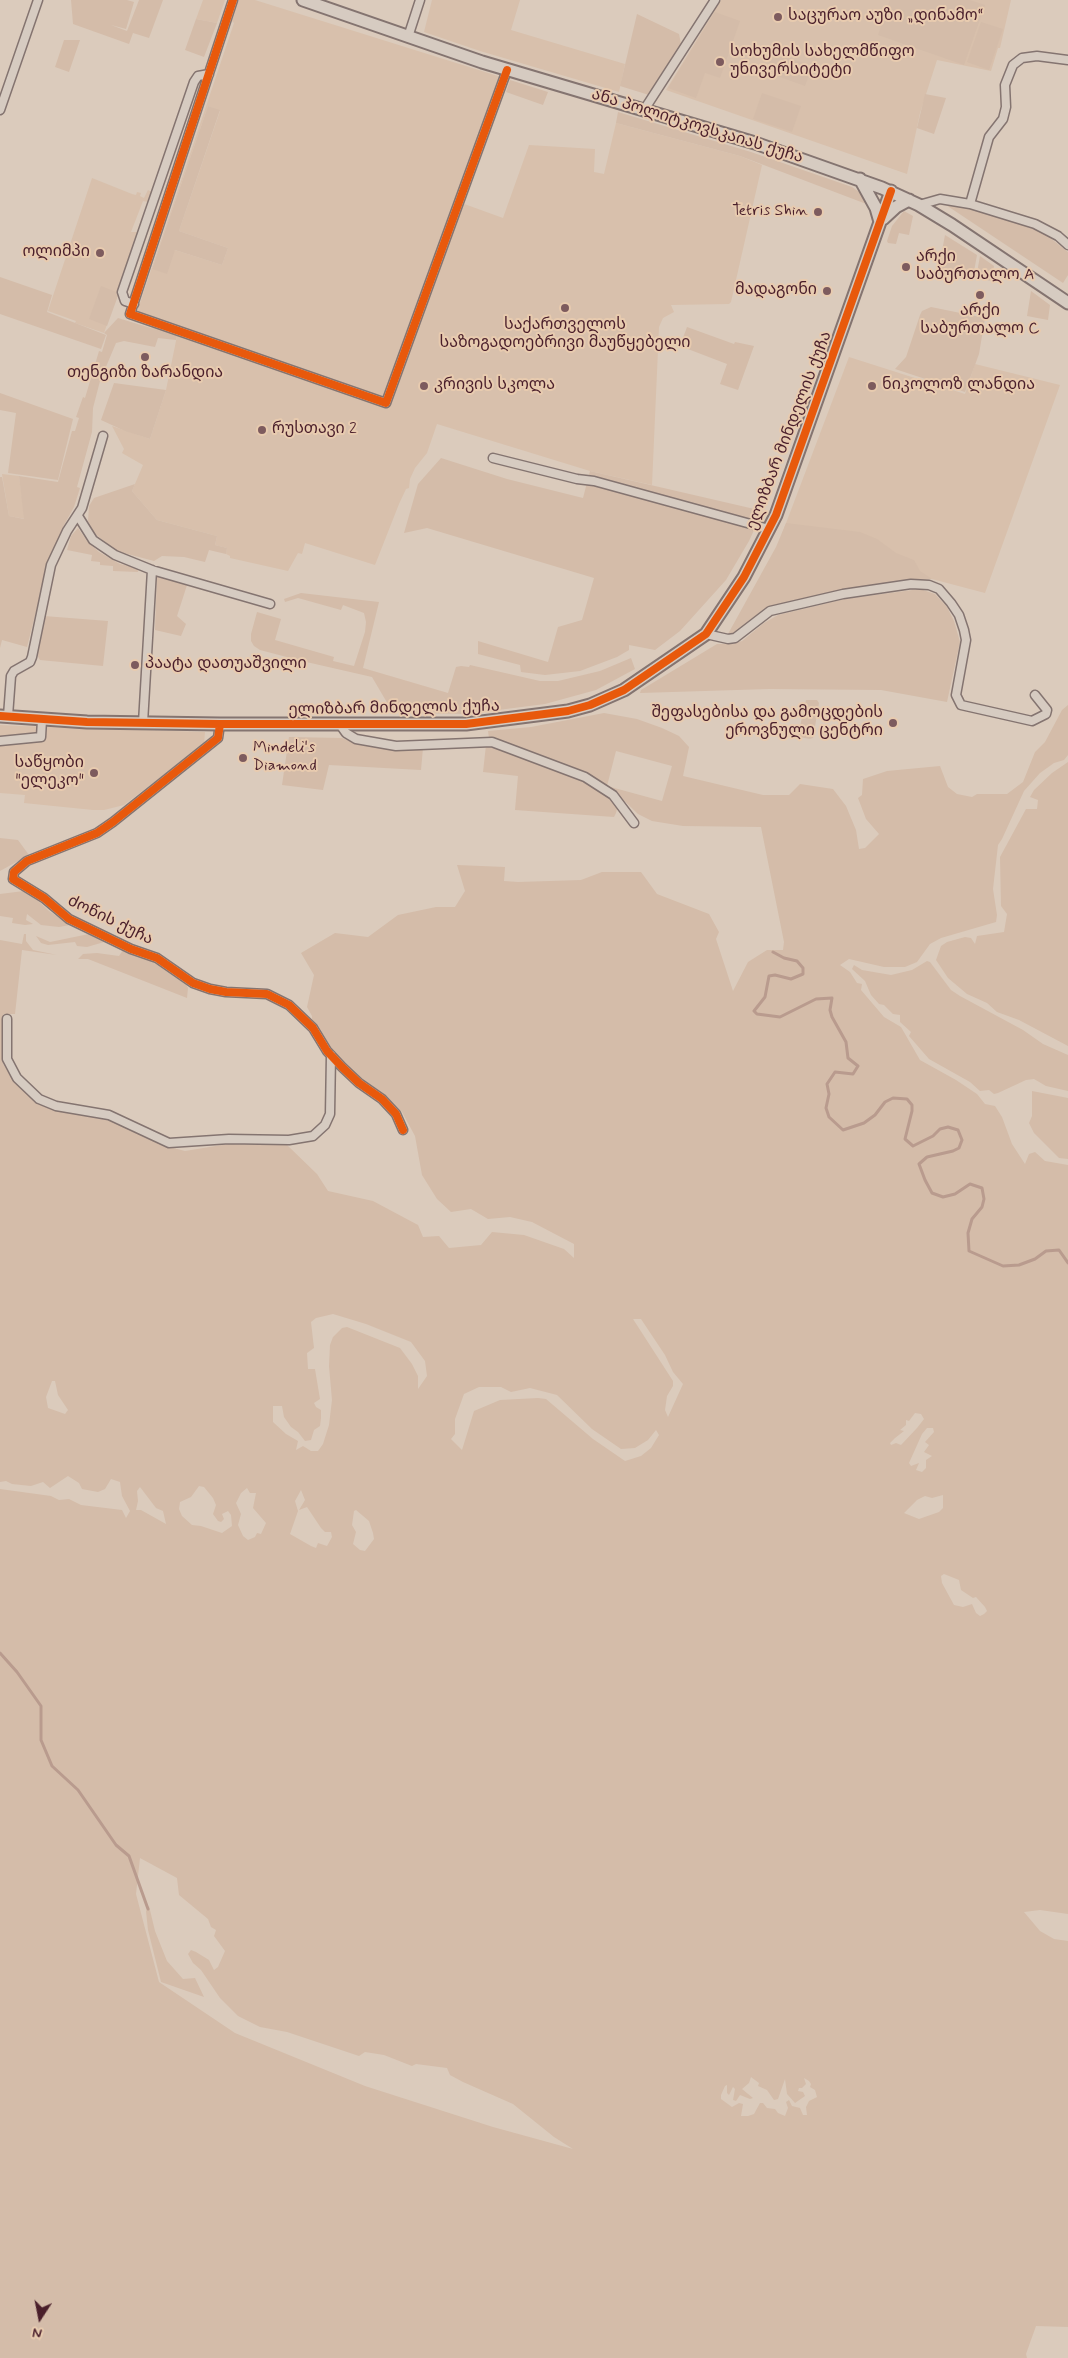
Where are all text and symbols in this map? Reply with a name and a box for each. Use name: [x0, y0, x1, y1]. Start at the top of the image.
place label: საცურაო აუზი „დინამო“: [788, 7, 983, 27]
marker: საცურაო აუზი „დინამო“: [772, 11, 784, 23]
place label: სოხუმის სახელმწიფო უნივერსიტეტი: [730, 43, 915, 81]
marker: სოხუმის სახელმწიფო უნივერსიტეტი: [714, 56, 726, 68]
street label: ანა პოლიტკოვსკაიას ქუჩა: [589, 86, 805, 168]
place label: Tetris Shin: [732, 202, 808, 222]
marker: Tetris Shin: [812, 206, 824, 218]
place label: ოლიმპი: [22, 243, 90, 263]
marker: ოლიმპი: [94, 247, 106, 259]
place label: არქი საბურთალო A: [916, 248, 1034, 286]
marker: არქი საბურთალო A: [900, 261, 912, 273]
place label: მადაგონი: [735, 281, 817, 301]
marker: მადაგონი: [821, 285, 833, 297]
marker: არქი საბურთალო C: [974, 289, 986, 301]
marker: საქართველოს საზოგადოებრივი მაუწყებელი: [559, 302, 571, 314]
place label: არქი საბურთალო C: [920, 302, 1040, 340]
place label: საქართველოს საზოგადოებრივი მაუწყებელი: [440, 316, 690, 354]
street label: ელიზბარ მინდელის ქუჩა: [743, 329, 837, 533]
marker: თენგიზი ზარანდია: [139, 351, 151, 363]
place label: თენგიზი ზარანდია: [67, 364, 223, 384]
place label: კრივის სკოლა: [434, 376, 555, 396]
place label: ნიკოლოზ ლანდია: [882, 376, 1035, 396]
marker: კრივის სკოლა: [418, 380, 430, 392]
marker: ნიკოლოზ ლანდია: [866, 380, 878, 392]
place label: რუსთავი 2: [272, 420, 357, 440]
marker: რუსთავი 2: [256, 424, 268, 436]
place label: პაატა დათუაშვილი: [145, 655, 307, 675]
marker: პაატა დათუაშვილი: [129, 659, 141, 671]
street label: ელიზბარ მინდელის ქუჩა: [288, 698, 500, 720]
place label: შეფასებისა და გამოცდების ეროვნული ცენტრი: [652, 704, 883, 742]
marker: შეფასებისა და გამოცდების ეროვნული ცენტრი: [887, 717, 899, 729]
place label: Mindeli's Diamond: [253, 739, 317, 777]
marker: Mindeli's Diamond: [237, 752, 249, 764]
place label: საწყობი "ელეკო": [15, 754, 84, 792]
marker: საწყობი "ელეკო": [88, 767, 100, 779]
street label: ძოწის ქუჩა: [64, 892, 156, 950]
north arrow: [15, 2293, 65, 2343]
text: N: [31, 2323, 43, 2342]

